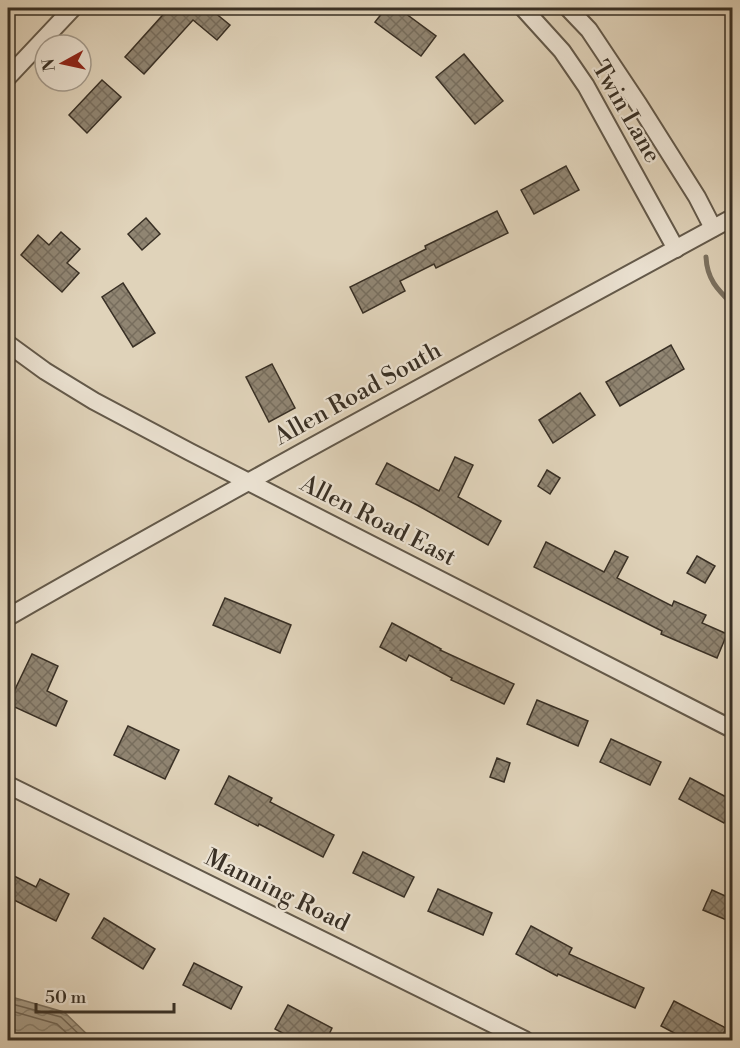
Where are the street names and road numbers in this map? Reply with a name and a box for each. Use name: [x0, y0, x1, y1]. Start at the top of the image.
street label: Twin Lane: [585, 56, 667, 168]
street label: Allen Road South: [268, 336, 447, 453]
street label: Allen Road East: [294, 468, 461, 573]
street label: Manning Road: [200, 843, 355, 939]

